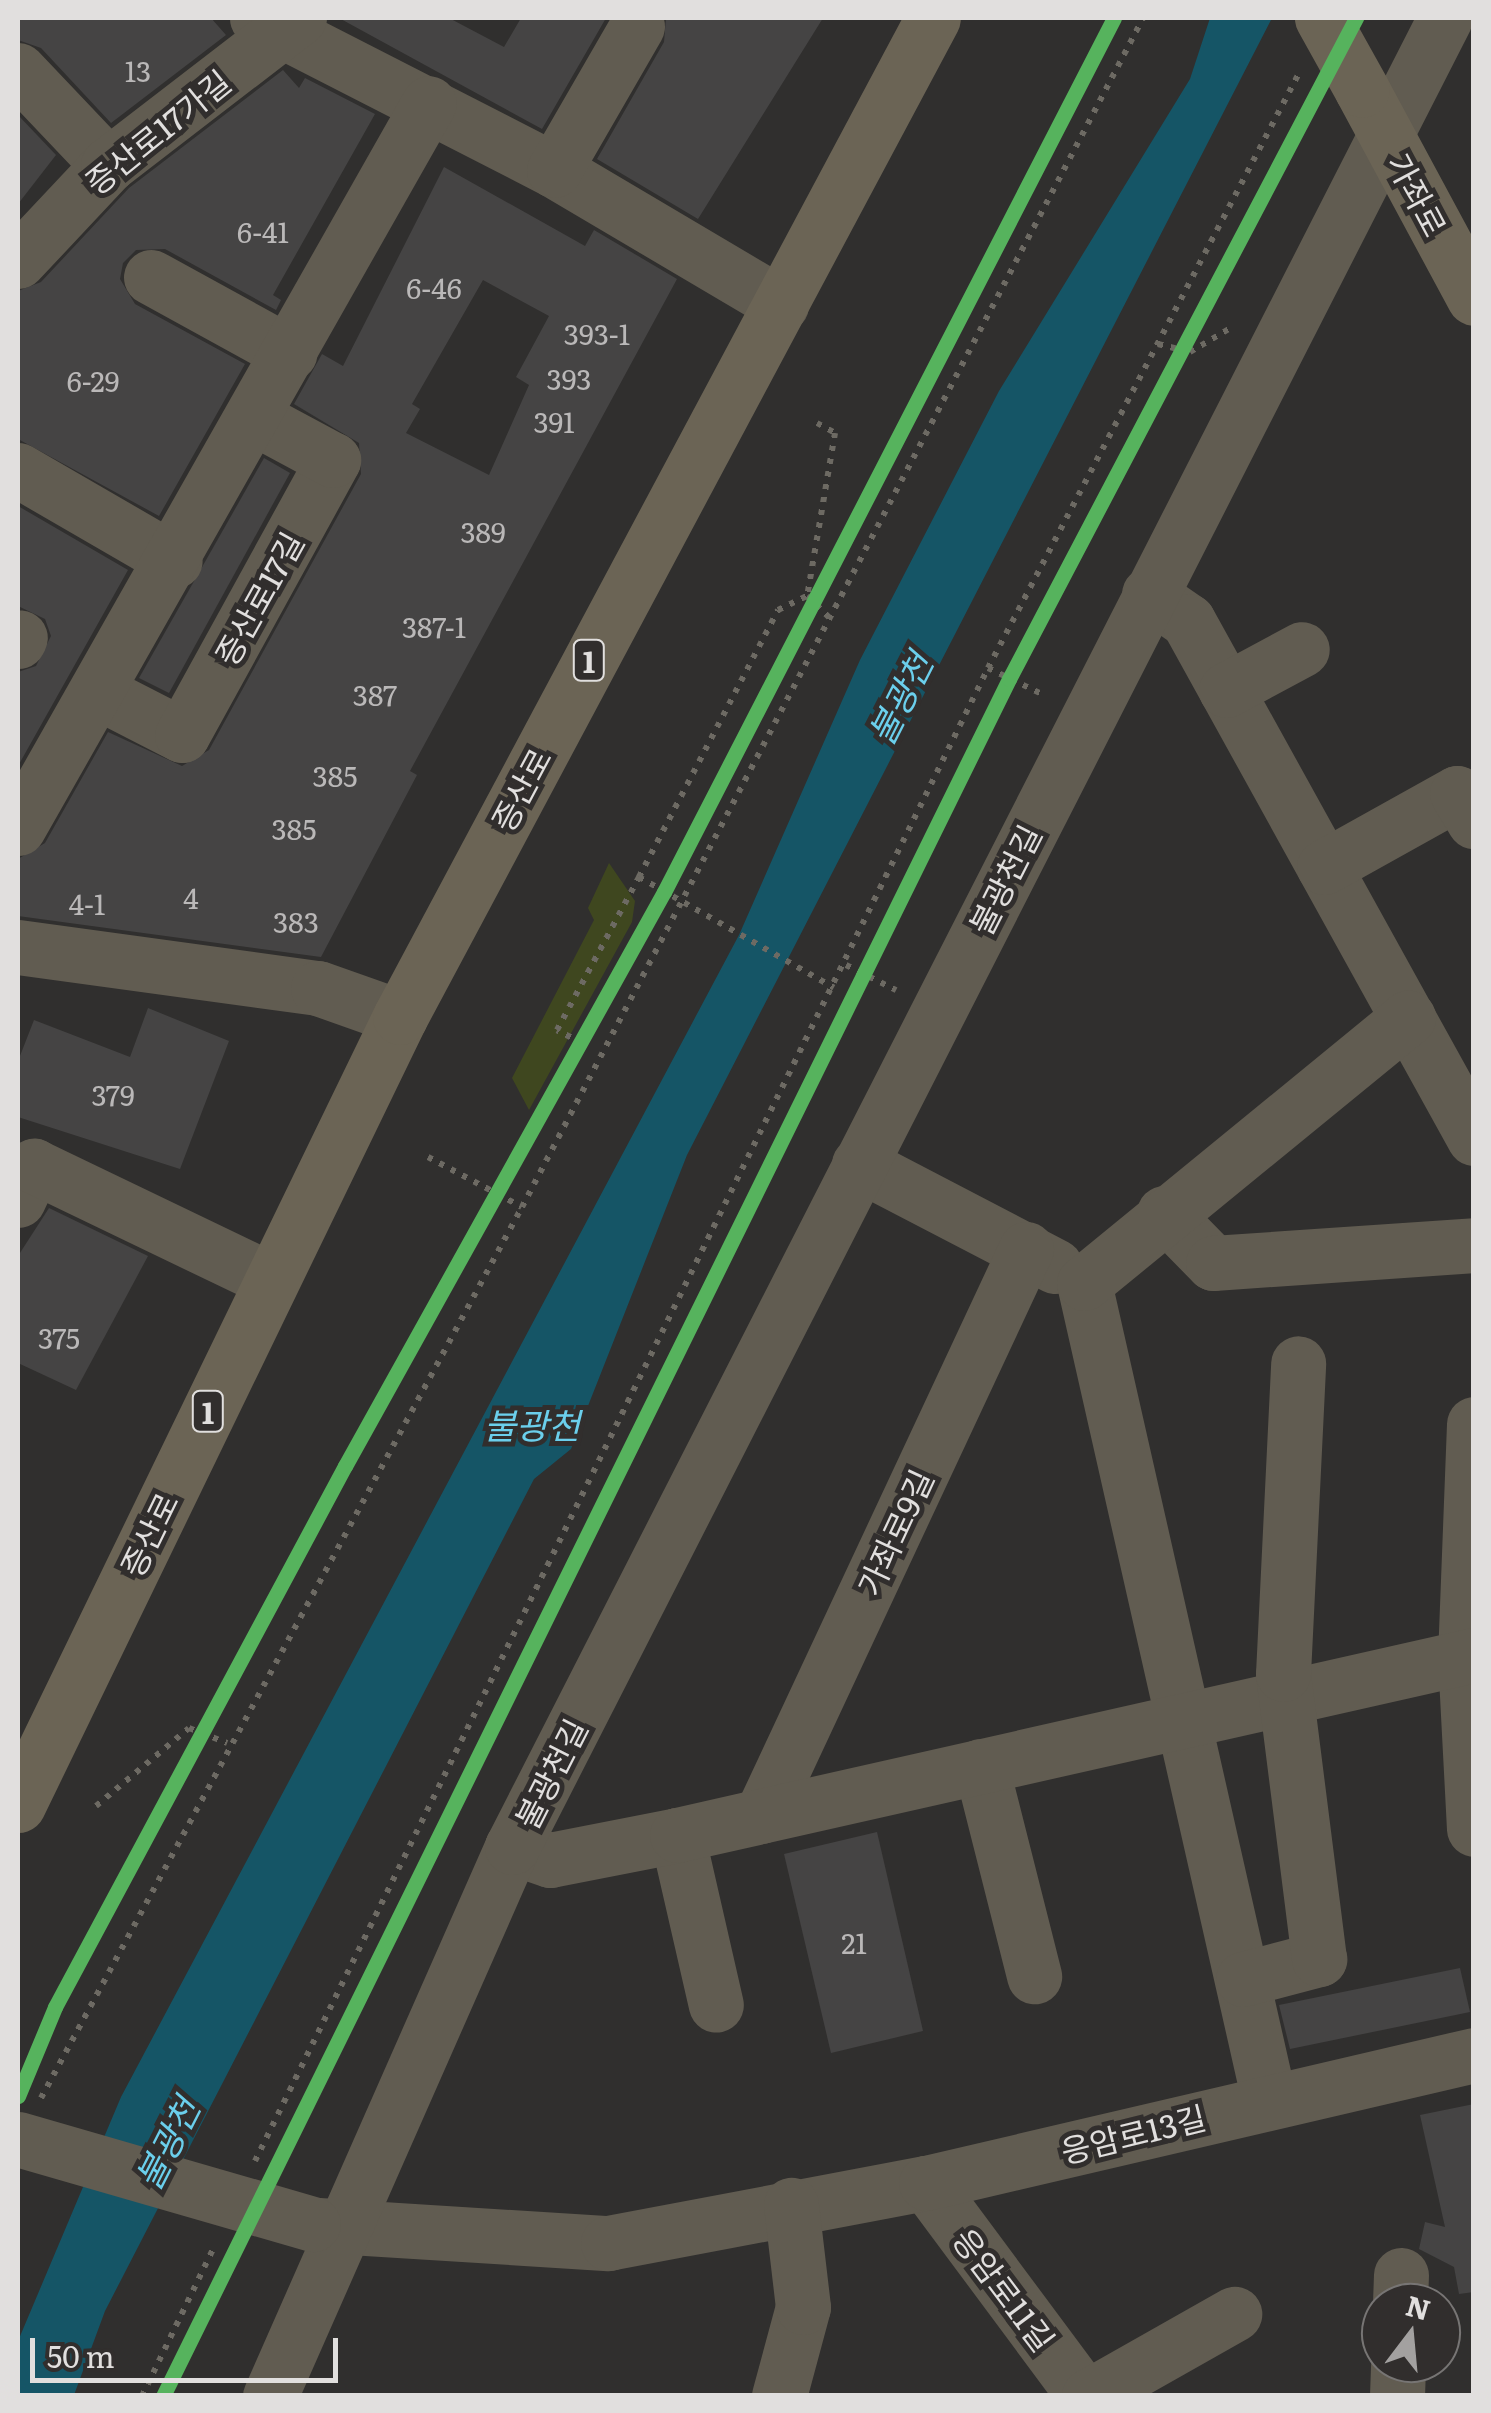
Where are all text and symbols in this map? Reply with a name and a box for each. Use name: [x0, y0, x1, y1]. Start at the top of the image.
house number: 13: [125, 53, 151, 87]
street label: 증산로17가길: [77, 61, 237, 201]
street label: 가좌로: [1380, 146, 1456, 242]
house number: 6-41: [237, 214, 289, 248]
house number: 6-46: [406, 270, 462, 304]
house number: 393-1: [564, 316, 630, 350]
house number: 393: [547, 361, 591, 395]
house number: 6-29: [67, 363, 119, 397]
house number: 391: [533, 404, 575, 438]
house number: 389: [460, 514, 506, 548]
street label: 증산로17길: [206, 525, 310, 671]
house number: 387-1: [402, 609, 466, 643]
road number: 1: [572, 635, 606, 685]
water label: 불광천: [858, 645, 940, 751]
house number: 387: [353, 677, 397, 711]
street label: 증산로: [482, 741, 558, 837]
house number: 385: [313, 758, 357, 792]
house number: 385: [272, 811, 316, 845]
street label: 불광천길: [960, 818, 1048, 940]
house number: 4: [183, 880, 199, 914]
house number: 4-1: [69, 886, 105, 920]
house number: 383: [273, 904, 319, 938]
house number: 379: [91, 1077, 135, 1111]
house number: 375: [38, 1320, 80, 1354]
road number: 1: [190, 1386, 226, 1436]
water label: 불광천: [484, 1403, 580, 1445]
street label: 가좌로9길: [848, 1463, 940, 1601]
street label: 증산로: [111, 1486, 185, 1582]
street label: 불광천길: [506, 1712, 594, 1834]
house number: 21: [841, 1925, 867, 1959]
water label: 불광천: [125, 2090, 207, 2196]
street label: 응암로13길: [1056, 2096, 1210, 2170]
street label: 응암로11길: [946, 2220, 1064, 2358]
north arrow: [1361, 2283, 1461, 2383]
text: N: [1402, 2283, 1436, 2330]
scale bar: [35, 2318, 342, 2380]
text: 50 m: [47, 2333, 115, 2377]

